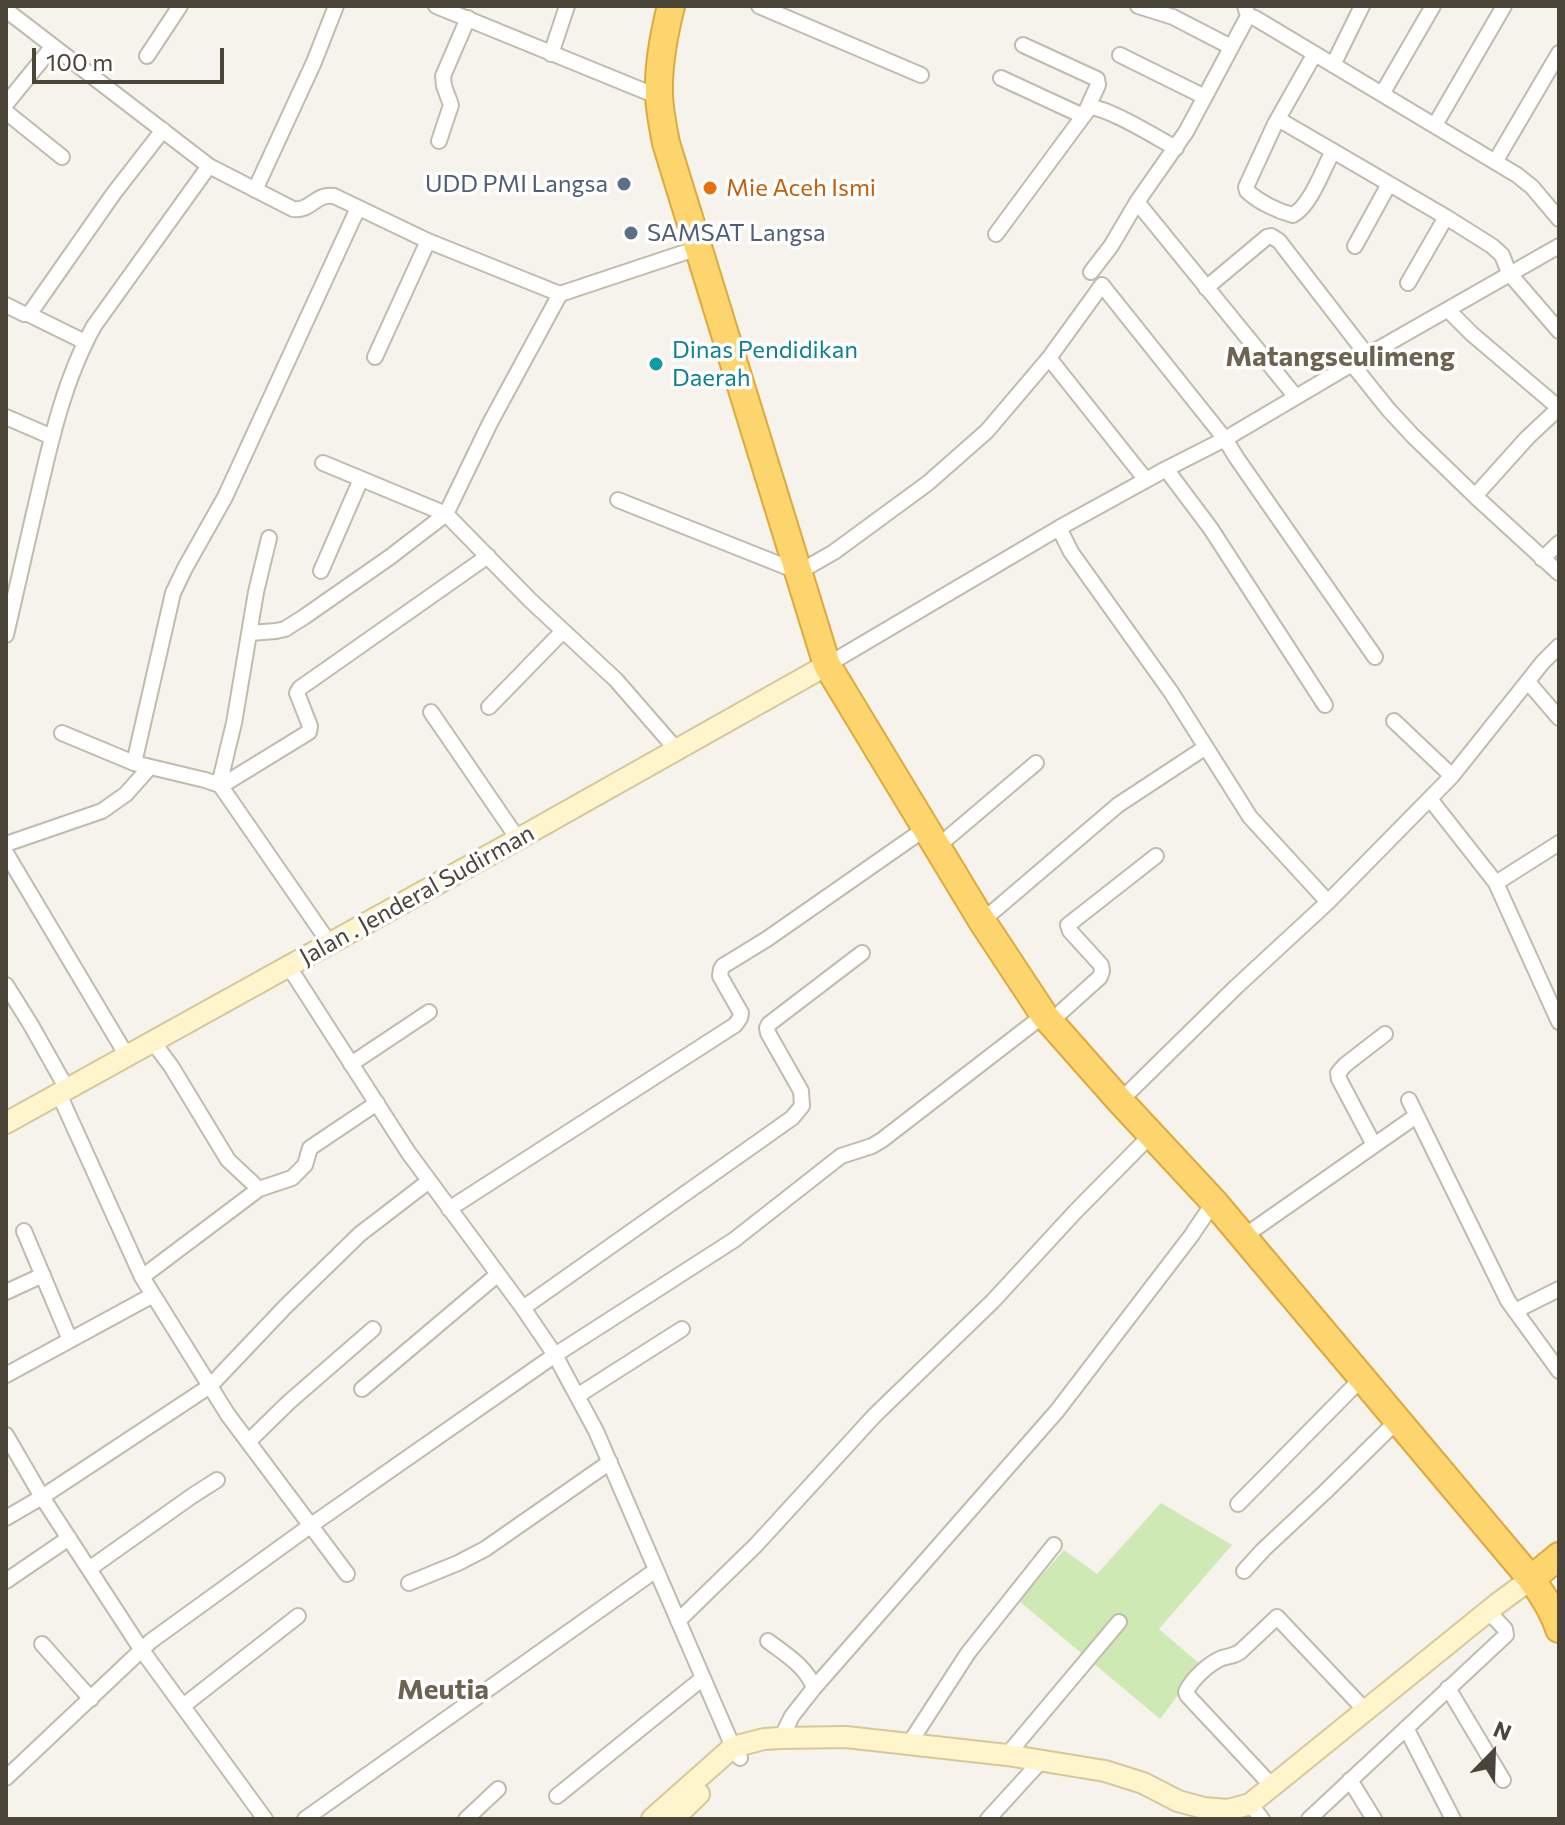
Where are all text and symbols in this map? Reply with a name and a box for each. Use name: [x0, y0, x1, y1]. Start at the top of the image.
scale bar: [36, 32, 228, 82]
text: 100 m: [46, 47, 113, 76]
place label: UDD PMI Langsa: [425, 170, 608, 198]
place label: Mie Aceh Ismi: [726, 174, 876, 202]
marker: UDD PMI Langsa: [615, 175, 633, 193]
marker: Mie Aceh Ismi: [701, 179, 719, 197]
place label: SAMSAT Langsa: [647, 219, 826, 247]
marker: SAMSAT Langsa: [622, 224, 640, 242]
place label: Dinas Pendidikan Daerah: [672, 336, 858, 392]
district label: Matangseulimeng: [1225, 340, 1455, 374]
marker: Dinas Pendidikan Daerah: [647, 355, 665, 373]
street label: Jalan . Jenderal Sudirman: [295, 818, 539, 972]
district label: Meutia: [397, 1673, 489, 1707]
north arrow: [1453, 1713, 1533, 1793]
text: N: [1490, 1715, 1515, 1746]

